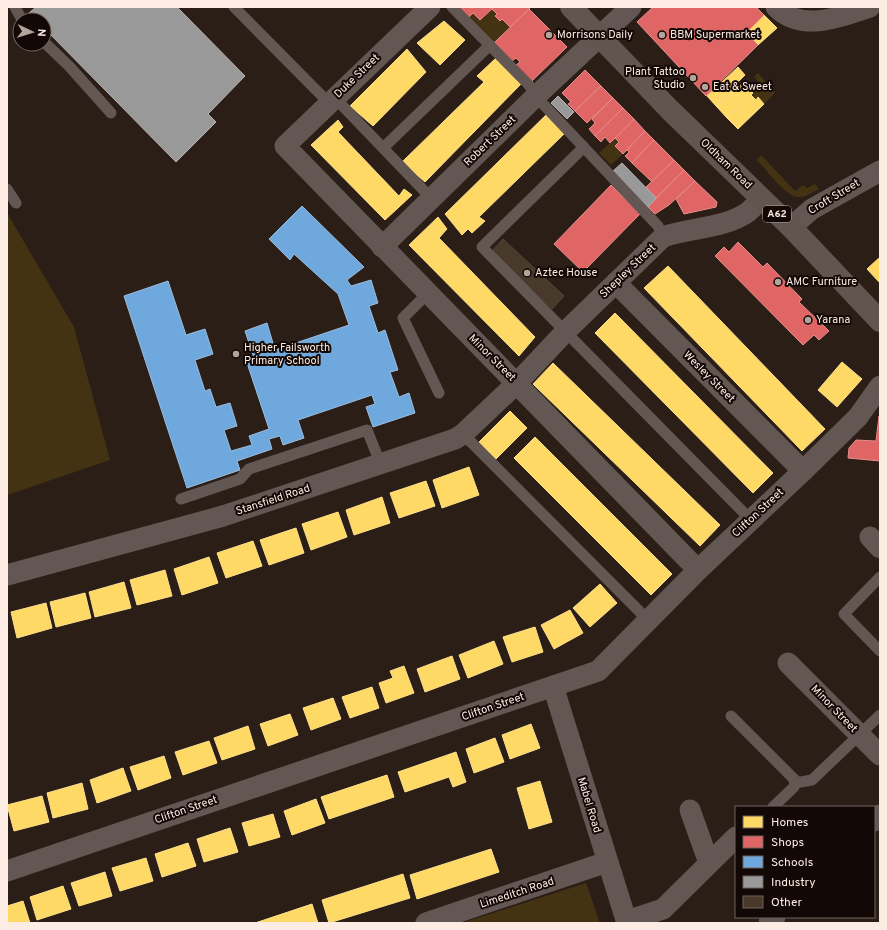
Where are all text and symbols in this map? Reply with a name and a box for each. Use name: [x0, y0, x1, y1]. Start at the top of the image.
north arrow: [12, 12, 52, 52]
text: N: [34, 28, 48, 37]
place label: Morrisons Daily: [557, 28, 633, 42]
place label: BBM Supermarket: [670, 28, 760, 42]
marker: Morrisons Daily: [544, 30, 554, 40]
marker: BBM Supermarket: [657, 30, 667, 40]
street label: Duke Street: [331, 51, 383, 101]
place label: Plant Tattoo Studio: [625, 65, 685, 92]
marker: Plant Tattoo Studio: [688, 73, 698, 83]
place label: Eat & Sweet: [713, 80, 772, 94]
marker: Eat & Sweet: [700, 82, 710, 92]
street label: Robert Street: [461, 113, 519, 169]
street label: Oldham Road: [697, 136, 755, 192]
street label: Croft Street: [806, 176, 862, 218]
road number: A62: [763, 206, 791, 222]
street label: Shepley Street: [597, 241, 659, 301]
place label: Aztec House: [535, 266, 597, 280]
marker: Aztec House: [522, 268, 532, 278]
place label: AMC Furniture: [786, 275, 857, 289]
marker: AMC Furniture: [773, 277, 783, 287]
place label: Yarana: [816, 313, 850, 327]
marker: Yarana: [803, 315, 813, 325]
street label: Minor Street: [465, 331, 519, 385]
place label: Higher Failsworth Primary School: [244, 341, 330, 368]
street label: Wesley Street: [680, 348, 738, 406]
marker: Higher Failsworth Primary School: [231, 349, 241, 359]
street label: Stansfield Road: [234, 481, 312, 519]
street label: Clifton Street: [729, 485, 787, 541]
street label: Minor Street: [808, 682, 860, 736]
street label: Clifton Street: [460, 690, 526, 724]
street label: Mabel Road: [574, 775, 604, 835]
street label: Clifton Street: [153, 793, 219, 827]
legend: [735, 806, 875, 918]
text: Homes: [771, 815, 808, 831]
text: Shops: [771, 835, 804, 851]
text: Schools: [771, 855, 813, 871]
street label: Limeditch Road: [478, 874, 556, 912]
text: Industry: [771, 875, 816, 891]
text: Other: [771, 895, 803, 911]

